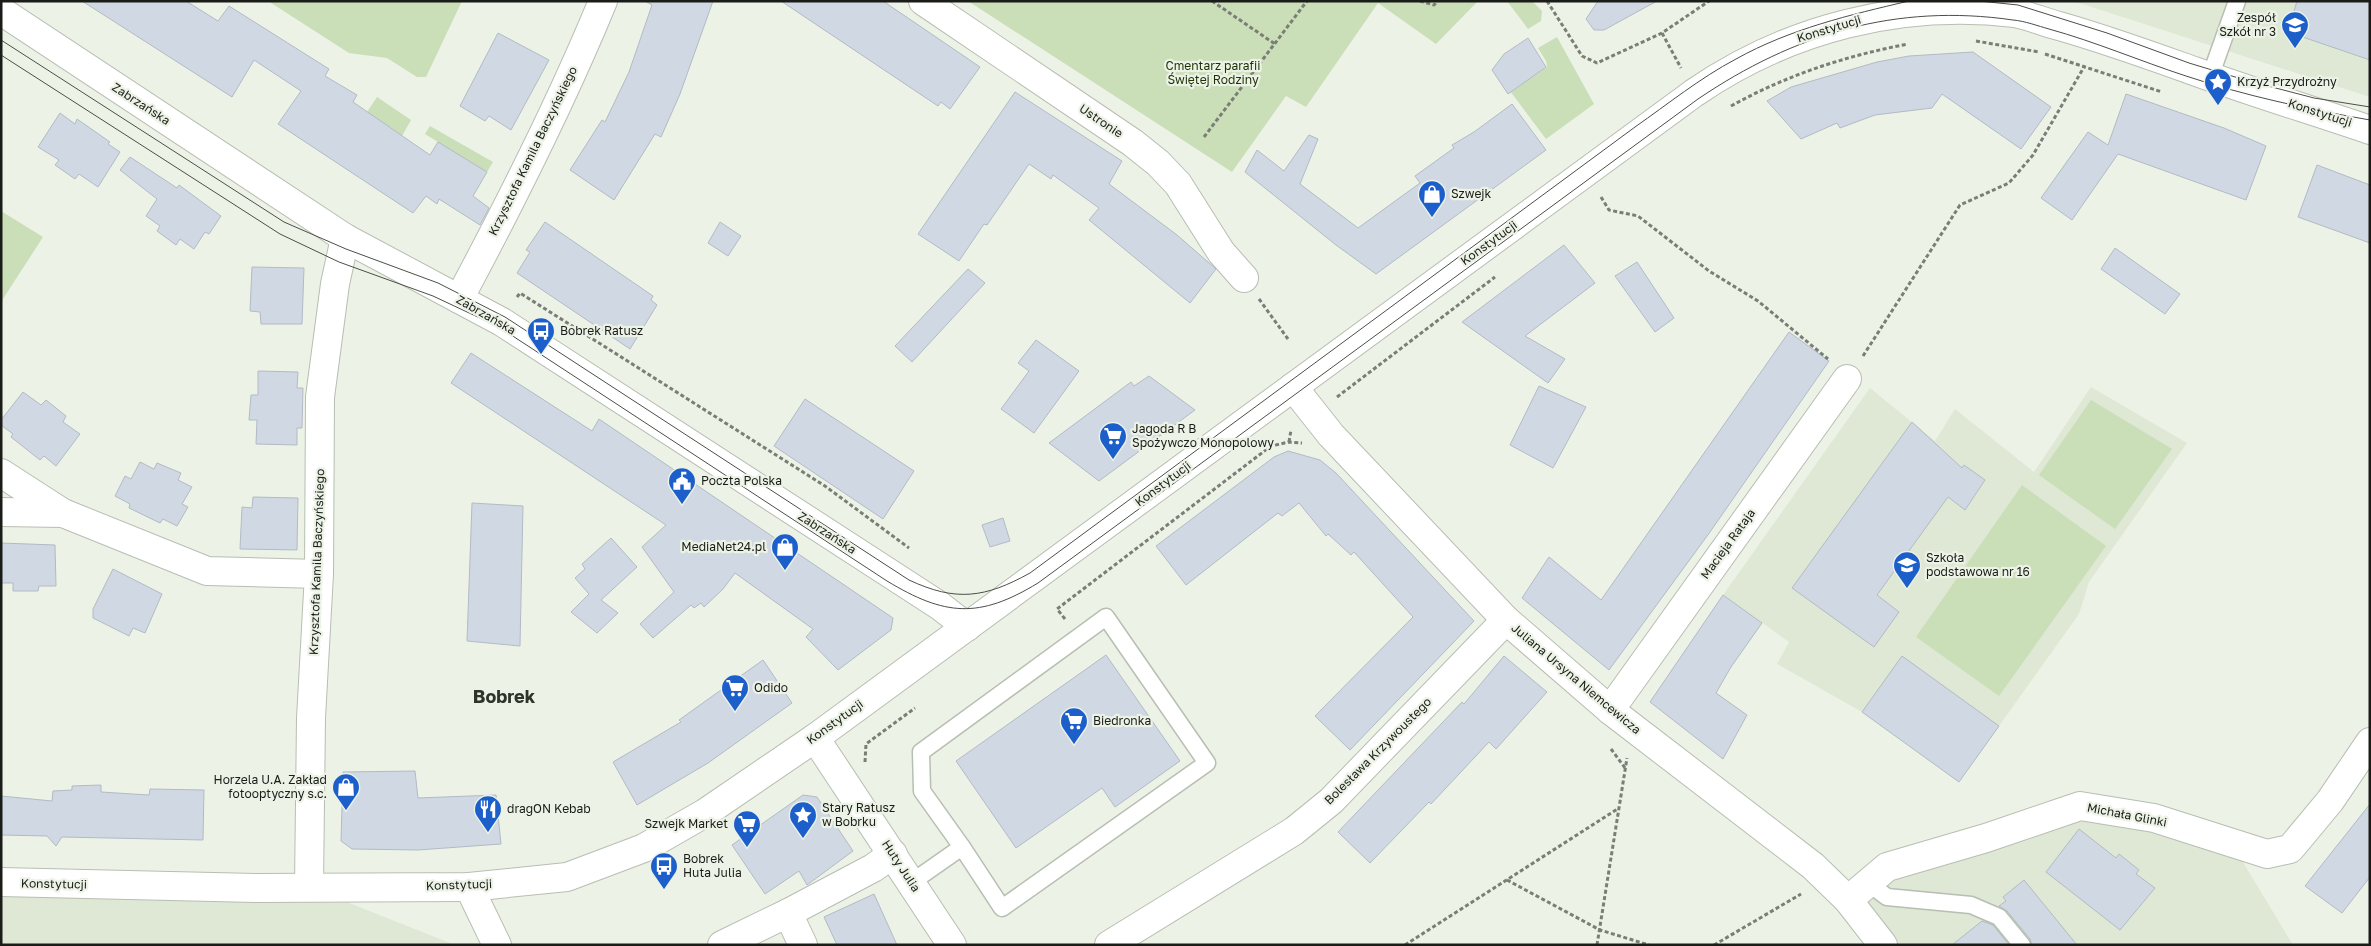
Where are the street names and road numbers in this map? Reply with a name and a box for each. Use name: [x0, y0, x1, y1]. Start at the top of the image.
street label: Konstytucji: [1795, 12, 1863, 45]
street label: Krzysztofa Kamila Baczyńskiego: [485, 64, 580, 238]
street label: Zabrzańska: [109, 79, 173, 128]
street label: Konstytucji: [2286, 95, 2354, 130]
street label: Ustronie: [1077, 101, 1126, 141]
street label: Konstytucji: [1458, 217, 1520, 268]
street label: Zabrzańska: [454, 292, 519, 338]
street label: Konstytucji: [1132, 458, 1194, 509]
street label: Krzysztofa Kamila Baczyńskiego: [306, 468, 327, 655]
street label: Macieja Rataja: [1697, 506, 1758, 582]
street label: Zabrzańska: [795, 508, 859, 557]
street label: Juliana Ursyna Niemcewicza: [1509, 620, 1644, 737]
street label: Bolesława Krzywoustego: [1321, 694, 1434, 807]
street label: Konstytucji: [804, 696, 866, 747]
street label: Michała Glinki: [2086, 799, 2168, 830]
street label: Huty Julia: [879, 837, 924, 895]
street label: Konstytucji: [21, 875, 87, 892]
street label: Konstytucji: [426, 876, 492, 893]

